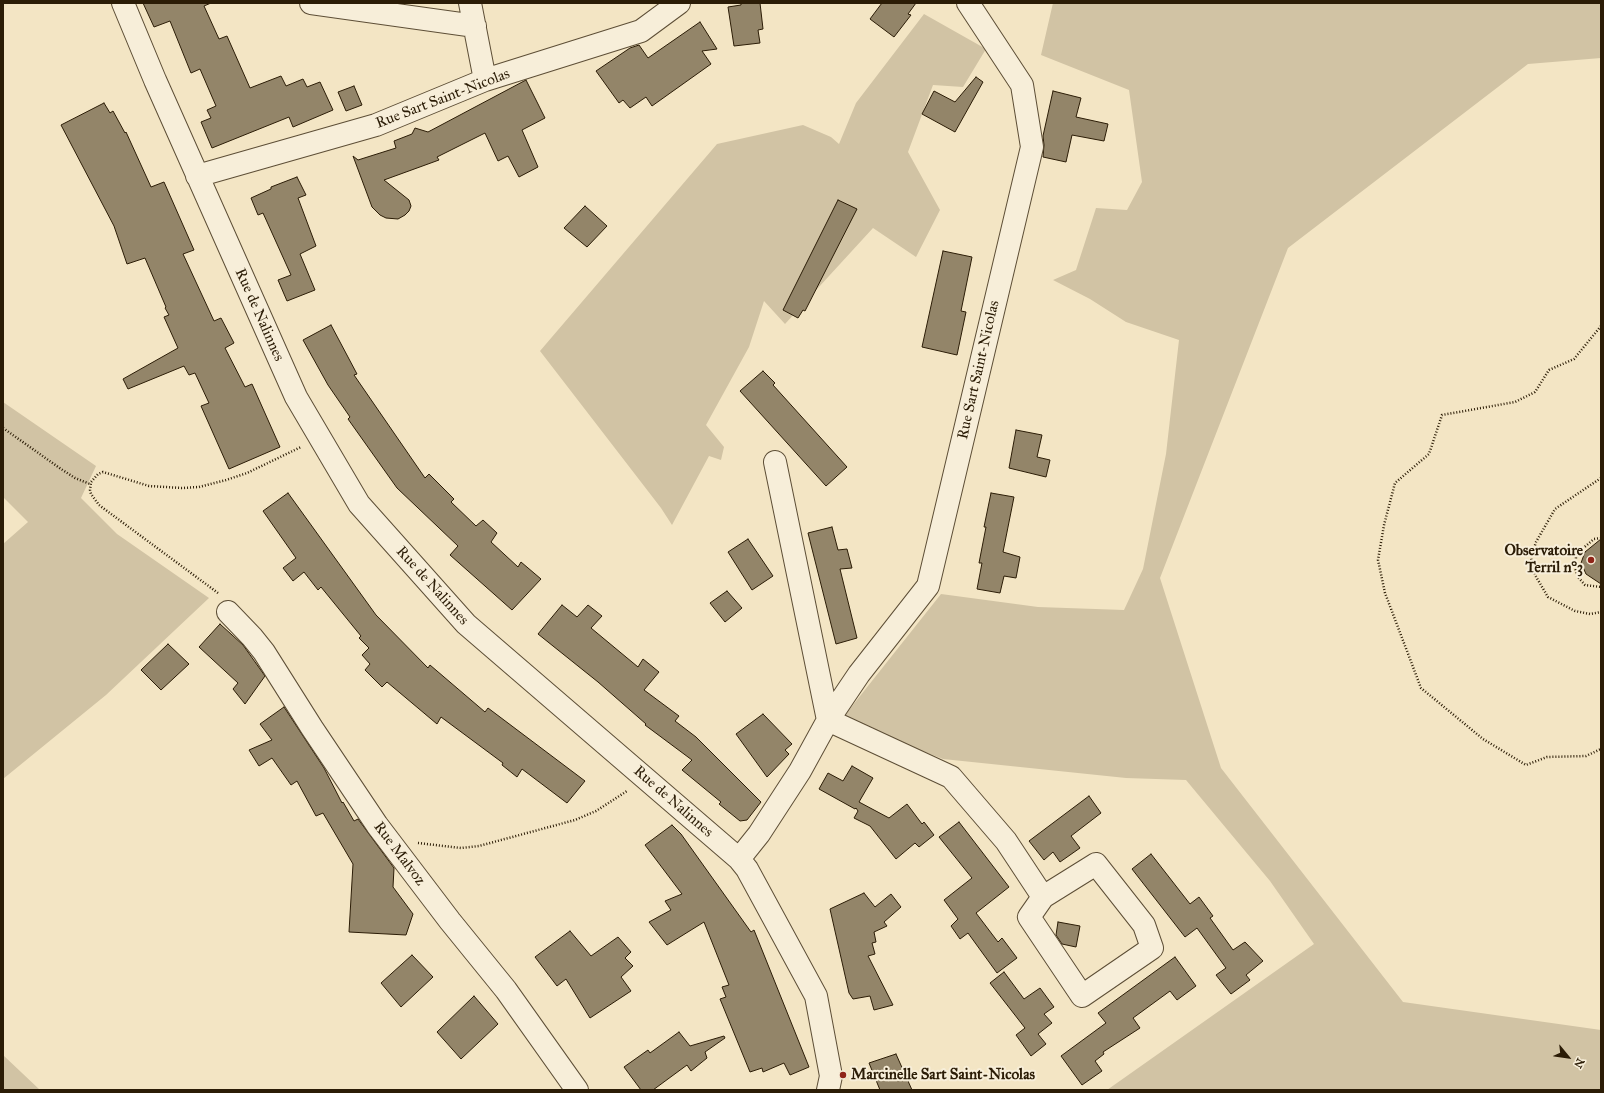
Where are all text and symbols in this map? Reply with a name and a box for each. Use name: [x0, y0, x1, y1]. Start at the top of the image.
street label: Rue Sart Saint-Nicolas: [373, 65, 513, 133]
street label: Rue de Nalinnes: [230, 266, 288, 364]
street label: Rue Sart Saint-Nicolas: [954, 299, 1004, 441]
place label: Observatoire Terril n°3: [1504, 542, 1583, 577]
street label: Rue de Nalinnes: [392, 543, 472, 629]
marker: Observatoire Terril n°3: [1586, 555, 1596, 565]
street label: Rue de Nalinnes: [629, 762, 717, 842]
street label: Rue Malvoz: [369, 819, 429, 889]
north arrow: [1548, 1037, 1588, 1077]
text: N: [1571, 1056, 1587, 1070]
place label: Marcinelle Sart Saint-Nicolas: [851, 1066, 1035, 1084]
marker: Marcinelle Sart Saint-Nicolas: [838, 1070, 848, 1080]

